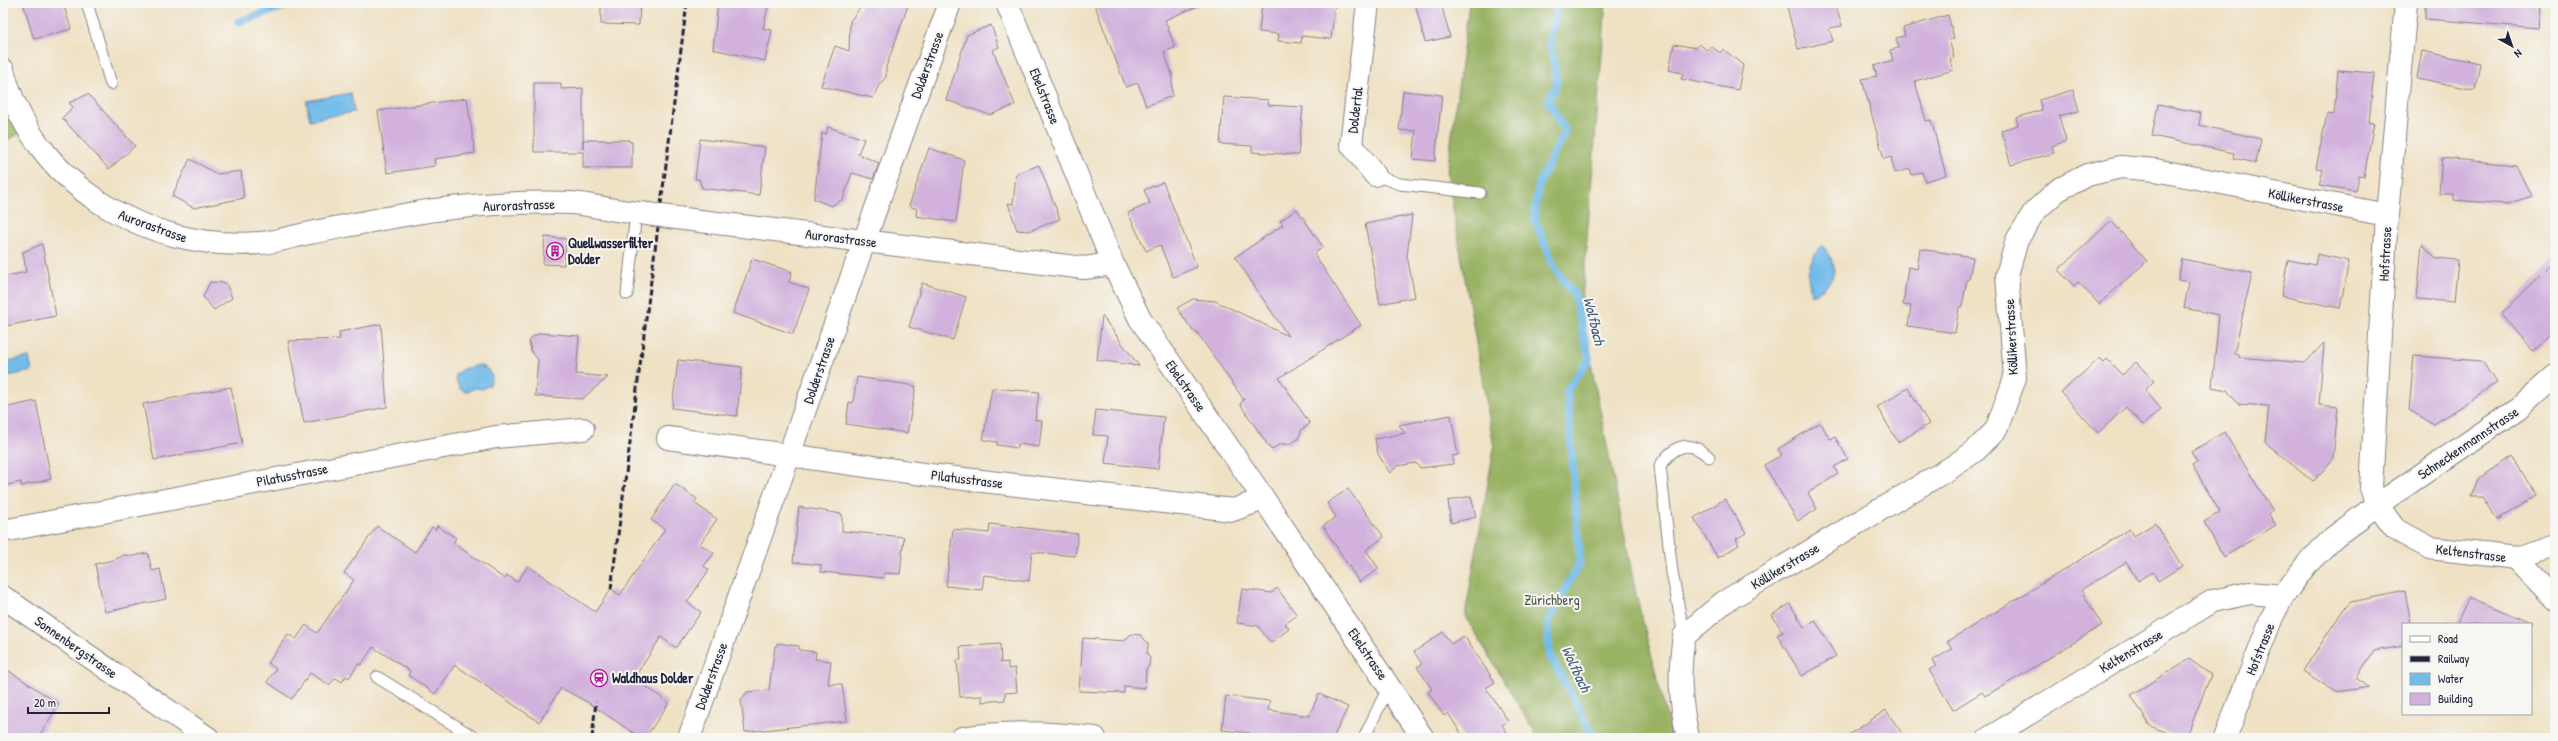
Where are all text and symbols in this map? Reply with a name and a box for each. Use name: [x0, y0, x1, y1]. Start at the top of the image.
north arrow: [2492, 26, 2532, 66]
street label: Dolderstrasse: [906, 28, 948, 101]
text: N: [2512, 46, 2525, 61]
street label: Ebelstrasse: [1026, 65, 1065, 127]
street label: Doldertal: [1342, 85, 1367, 134]
street label: Köllikerstrasse: [2267, 183, 2346, 216]
street label: Aurorastrasse: [483, 194, 556, 215]
street label: Aurorastrasse: [116, 204, 191, 247]
street label: Aurorastrasse: [804, 224, 878, 251]
street label: Hofstrasse: [2374, 226, 2395, 282]
place label: Quellwasserfilter Dolder: [568, 233, 654, 268]
building icon: Quellwasserfilter Dolder: [545, 241, 565, 261]
water label: Wolfbach: [1578, 295, 1611, 349]
street label: Köllikerstrasse: [1999, 298, 2022, 376]
street label: Dolderstrasse: [798, 333, 839, 406]
street label: Ebelstrasse: [1162, 356, 1211, 416]
street label: Schneckenmannstrasse: [2414, 402, 2522, 483]
street label: Pilatusstrasse: [255, 458, 330, 491]
street label: Pilatusstrasse: [930, 465, 1005, 492]
street label: Köllikerstrasse: [1747, 538, 1823, 593]
street label: Keltenstrasse: [2435, 539, 2508, 566]
park label: Zürichberg: [1524, 590, 1580, 610]
street label: Sonnenbergstrasse: [31, 611, 122, 683]
street label: Hofstrasse: [2240, 620, 2279, 678]
legend: [2402, 623, 2532, 715]
street label: Ebelstrasse: [1344, 624, 1393, 684]
street label: Keltenstrasse: [2096, 624, 2166, 677]
text: Road: [2438, 630, 2458, 647]
street label: Dolderstrasse: [690, 639, 732, 712]
water label: Wolfbach: [1557, 642, 1597, 697]
text: Railway: [2438, 650, 2469, 667]
station icon: Waldhaus Dolder: [589, 668, 609, 688]
place label: Waldhaus Dolder: [612, 668, 694, 687]
text: Water: [2438, 670, 2464, 687]
scale bar: [28, 689, 109, 715]
text: Building: [2438, 690, 2473, 707]
text: 20 m: [34, 694, 56, 711]

